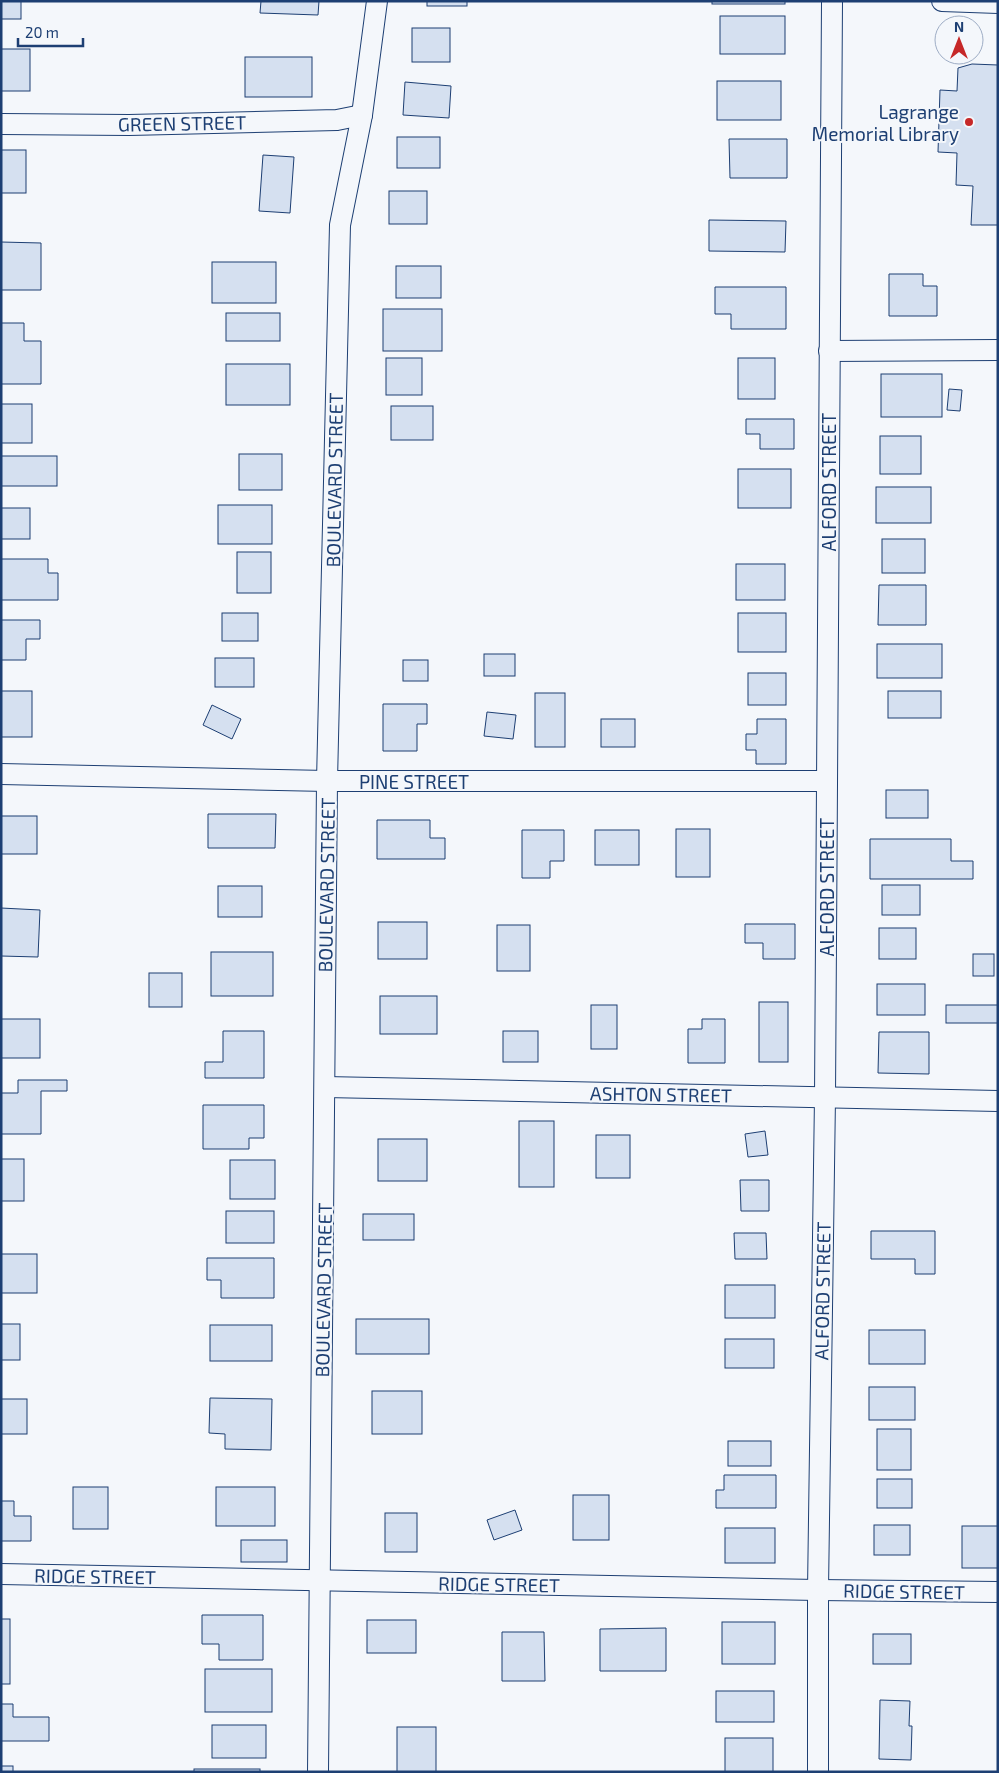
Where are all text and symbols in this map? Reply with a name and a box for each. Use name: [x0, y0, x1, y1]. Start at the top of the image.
scale bar: [18, 15, 82, 47]
north arrow: [934, 15, 984, 65]
text: N: [954, 18, 964, 35]
text: 20 m: [25, 23, 59, 41]
place label: Lagrange Memorial Library: [812, 100, 959, 145]
street label: GREEN STREET: [118, 110, 246, 136]
marker: Lagrange Memorial Library: [963, 116, 975, 128]
street label: BOULEVARD STREET: [321, 392, 347, 568]
street label: ALFORD STREET: [817, 413, 840, 551]
street label: PINE STREET: [359, 770, 469, 793]
street label: BOULEVARD STREET: [313, 797, 339, 973]
street label: ALFORD STREET: [815, 818, 838, 956]
street label: ASHTON STREET: [590, 1081, 732, 1107]
street label: BOULEVARD STREET: [310, 1202, 336, 1378]
street label: ALFORD STREET: [809, 1221, 835, 1361]
street label: RIDGE STREET: [34, 1563, 156, 1589]
street label: RIDGE STREET: [438, 1571, 560, 1597]
street label: RIDGE STREET: [843, 1578, 965, 1604]

